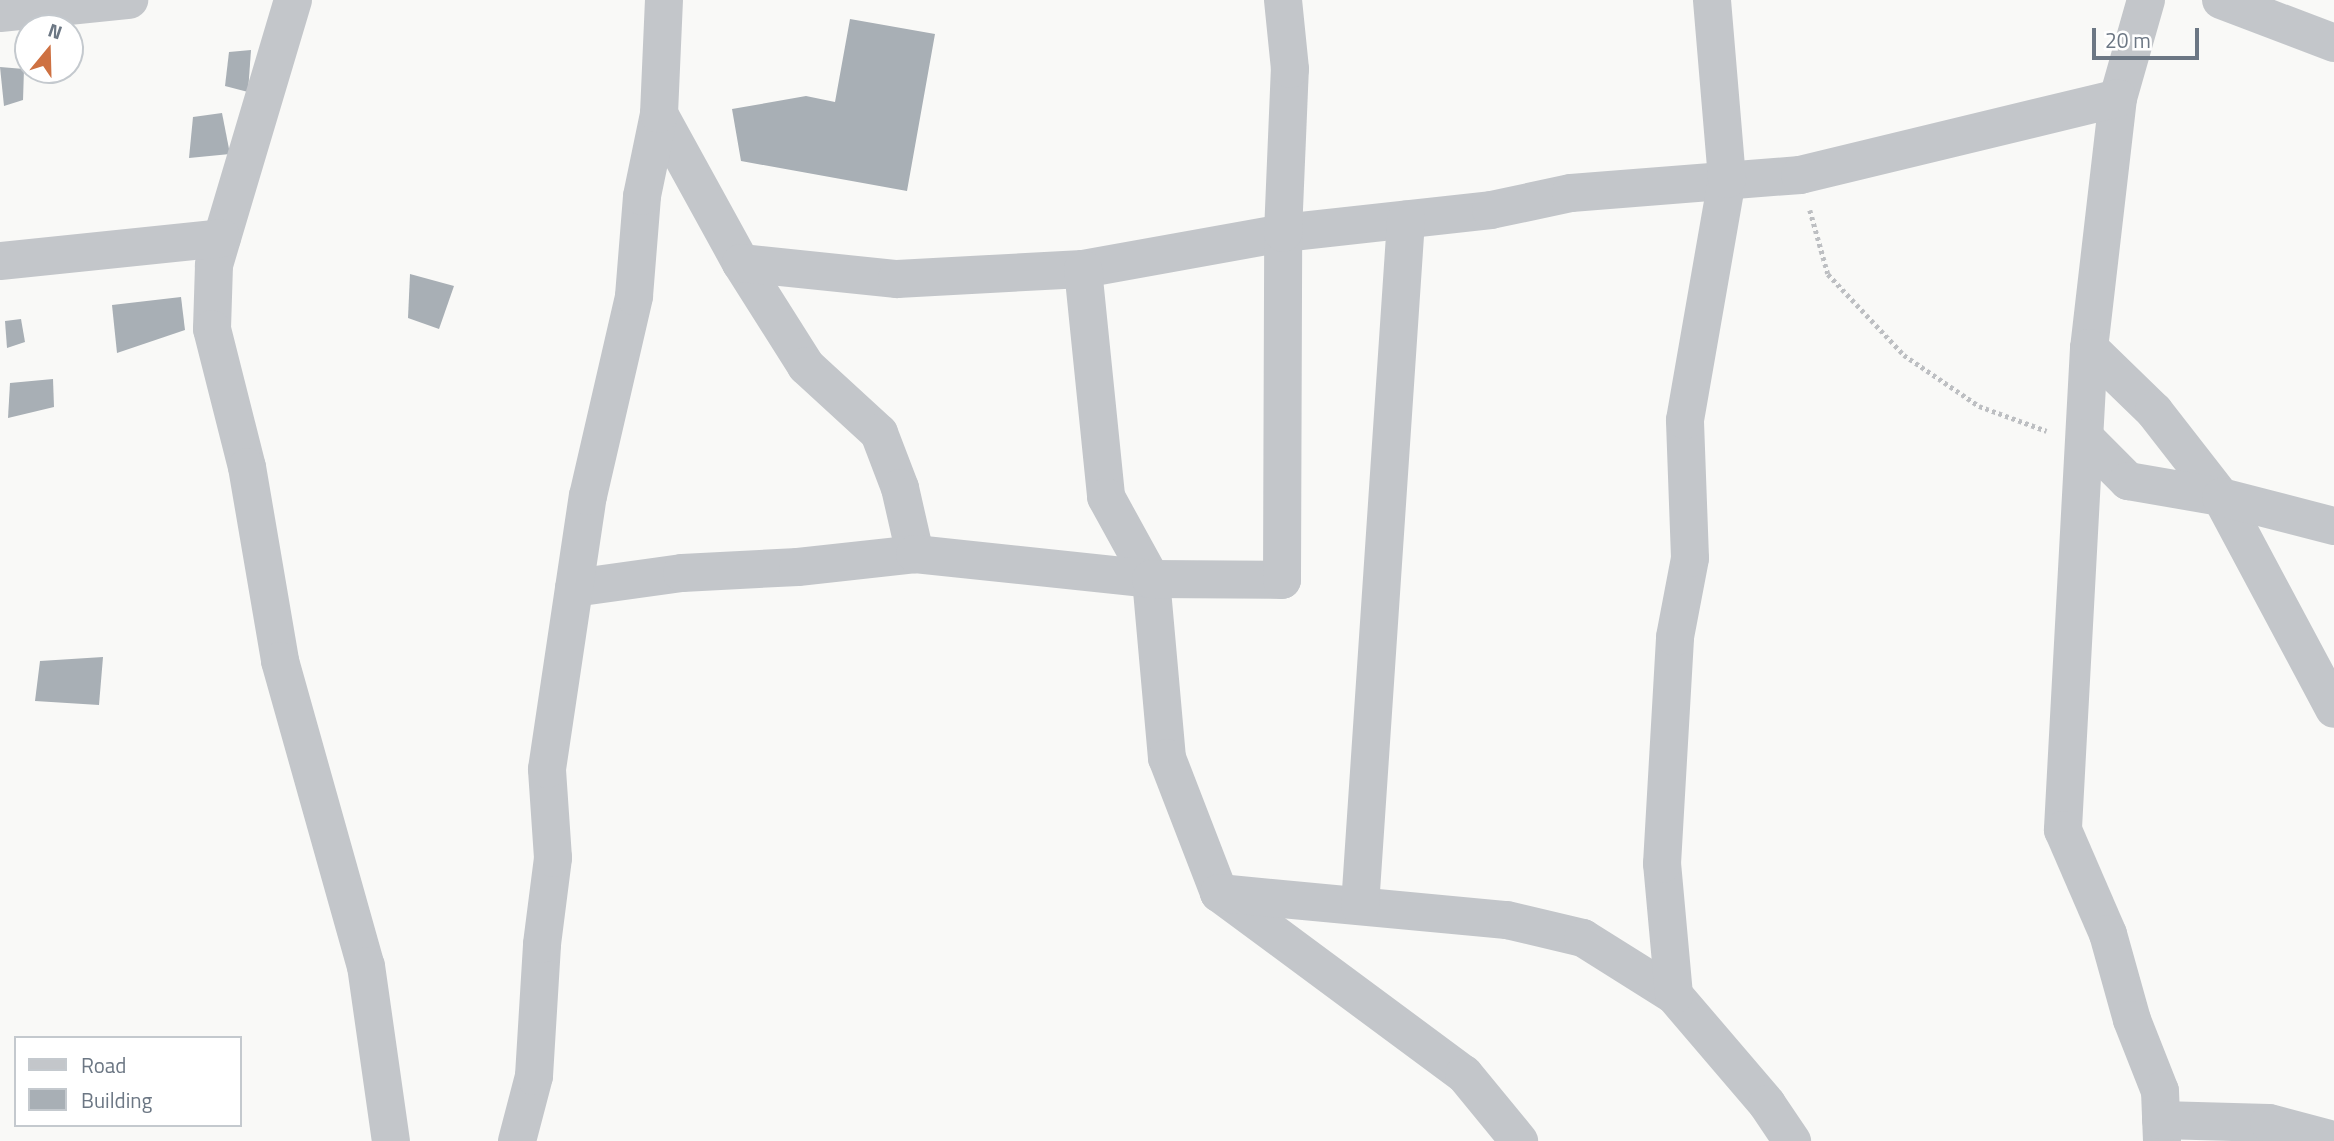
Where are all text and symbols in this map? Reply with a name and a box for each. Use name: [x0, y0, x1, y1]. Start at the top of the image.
north arrow: [14, 14, 84, 84]
scale bar: [2096, 14, 2203, 58]
text: N: [44, 15, 66, 46]
text: 20 m: [2105, 24, 2151, 56]
legend: [14, 1036, 242, 1127]
text: Road: [81, 1049, 126, 1081]
text: Building: [81, 1084, 152, 1116]

